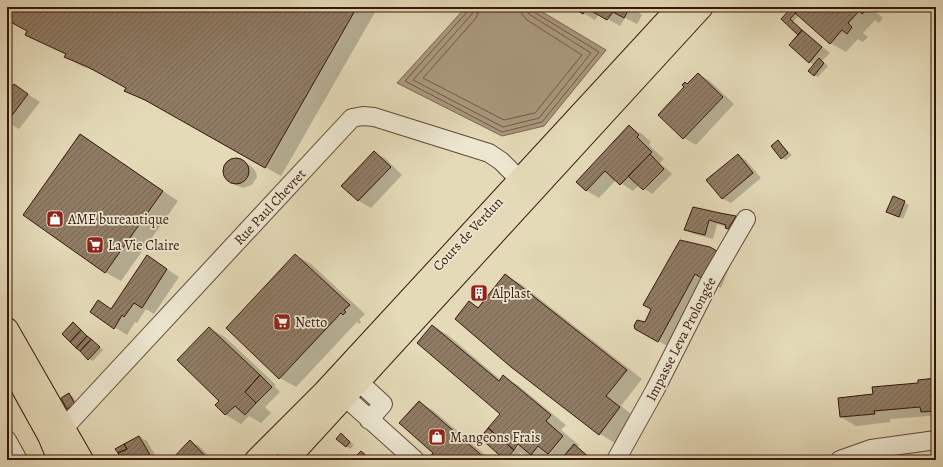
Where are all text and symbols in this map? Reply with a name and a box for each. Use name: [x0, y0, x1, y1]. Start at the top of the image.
street label: Rue Paul Chevret: [230, 165, 310, 249]
street label: Cours de Verdun: [429, 193, 508, 275]
shop icon: AME bureautique: [45, 209, 65, 229]
place label: AME bureautique: [67, 210, 169, 229]
supermarket icon: La Vie Claire: [85, 235, 105, 255]
place label: La Vie Claire: [108, 236, 180, 255]
street label: Impasse Leva Prolongée: [641, 274, 721, 404]
building icon: Alplast: [469, 283, 489, 303]
place label: Alplast: [491, 284, 531, 303]
supermarket icon: Netto: [272, 312, 292, 332]
place label: Netto: [295, 313, 327, 332]
shop icon: Mangeons Frais: [427, 427, 447, 447]
place label: Mangeons Frais: [450, 428, 540, 447]

